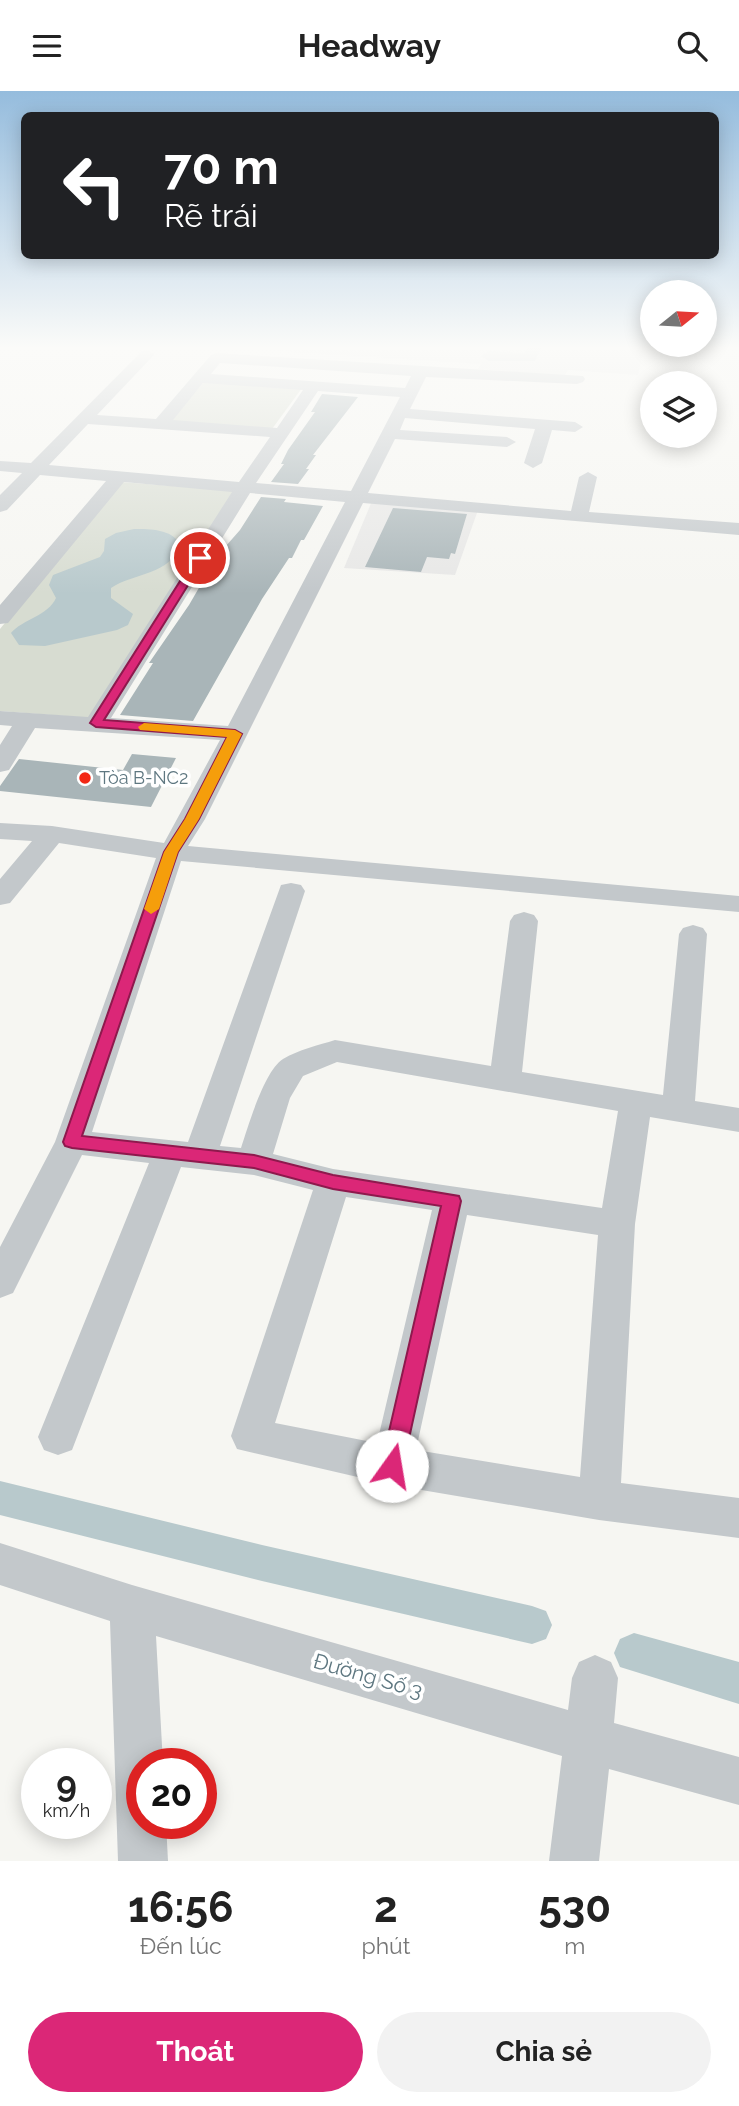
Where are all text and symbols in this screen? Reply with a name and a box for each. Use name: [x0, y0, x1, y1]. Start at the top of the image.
icon: menu: [28, 27, 66, 65]
text: Headway: [298, 27, 441, 64]
icon: search: [673, 27, 711, 65]
text: 70 m: [164, 138, 279, 195]
icon: left: [49, 140, 140, 231]
text: Rẽ trái: [164, 197, 258, 234]
north arrow: [640, 280, 718, 357]
map controls: [640, 280, 717, 448]
button: layers: [640, 371, 717, 448]
pin: [170, 528, 230, 588]
icon: arrive: [181, 539, 219, 577]
place label: Tòa B-NC2: [99, 767, 188, 788]
marker: Tòa B-NC2: [77, 770, 93, 786]
position arrow: [355, 1429, 429, 1503]
street label: Đường Số 3: [311, 1648, 426, 1703]
speed limit sign: 20: [126, 1748, 217, 1839]
text: 9: [56, 1764, 77, 1805]
text: km/h: [43, 1800, 90, 1821]
text: 16:56: [128, 1883, 233, 1932]
text: 2: [374, 1883, 398, 1932]
text: 530: [538, 1883, 611, 1932]
text: Đến lúc: [140, 1932, 222, 1959]
text: phút: [361, 1932, 410, 1959]
text: m: [564, 1932, 585, 1959]
button: Thoát: [28, 2012, 363, 2092]
button: Chia sẻ: [377, 2012, 711, 2092]

